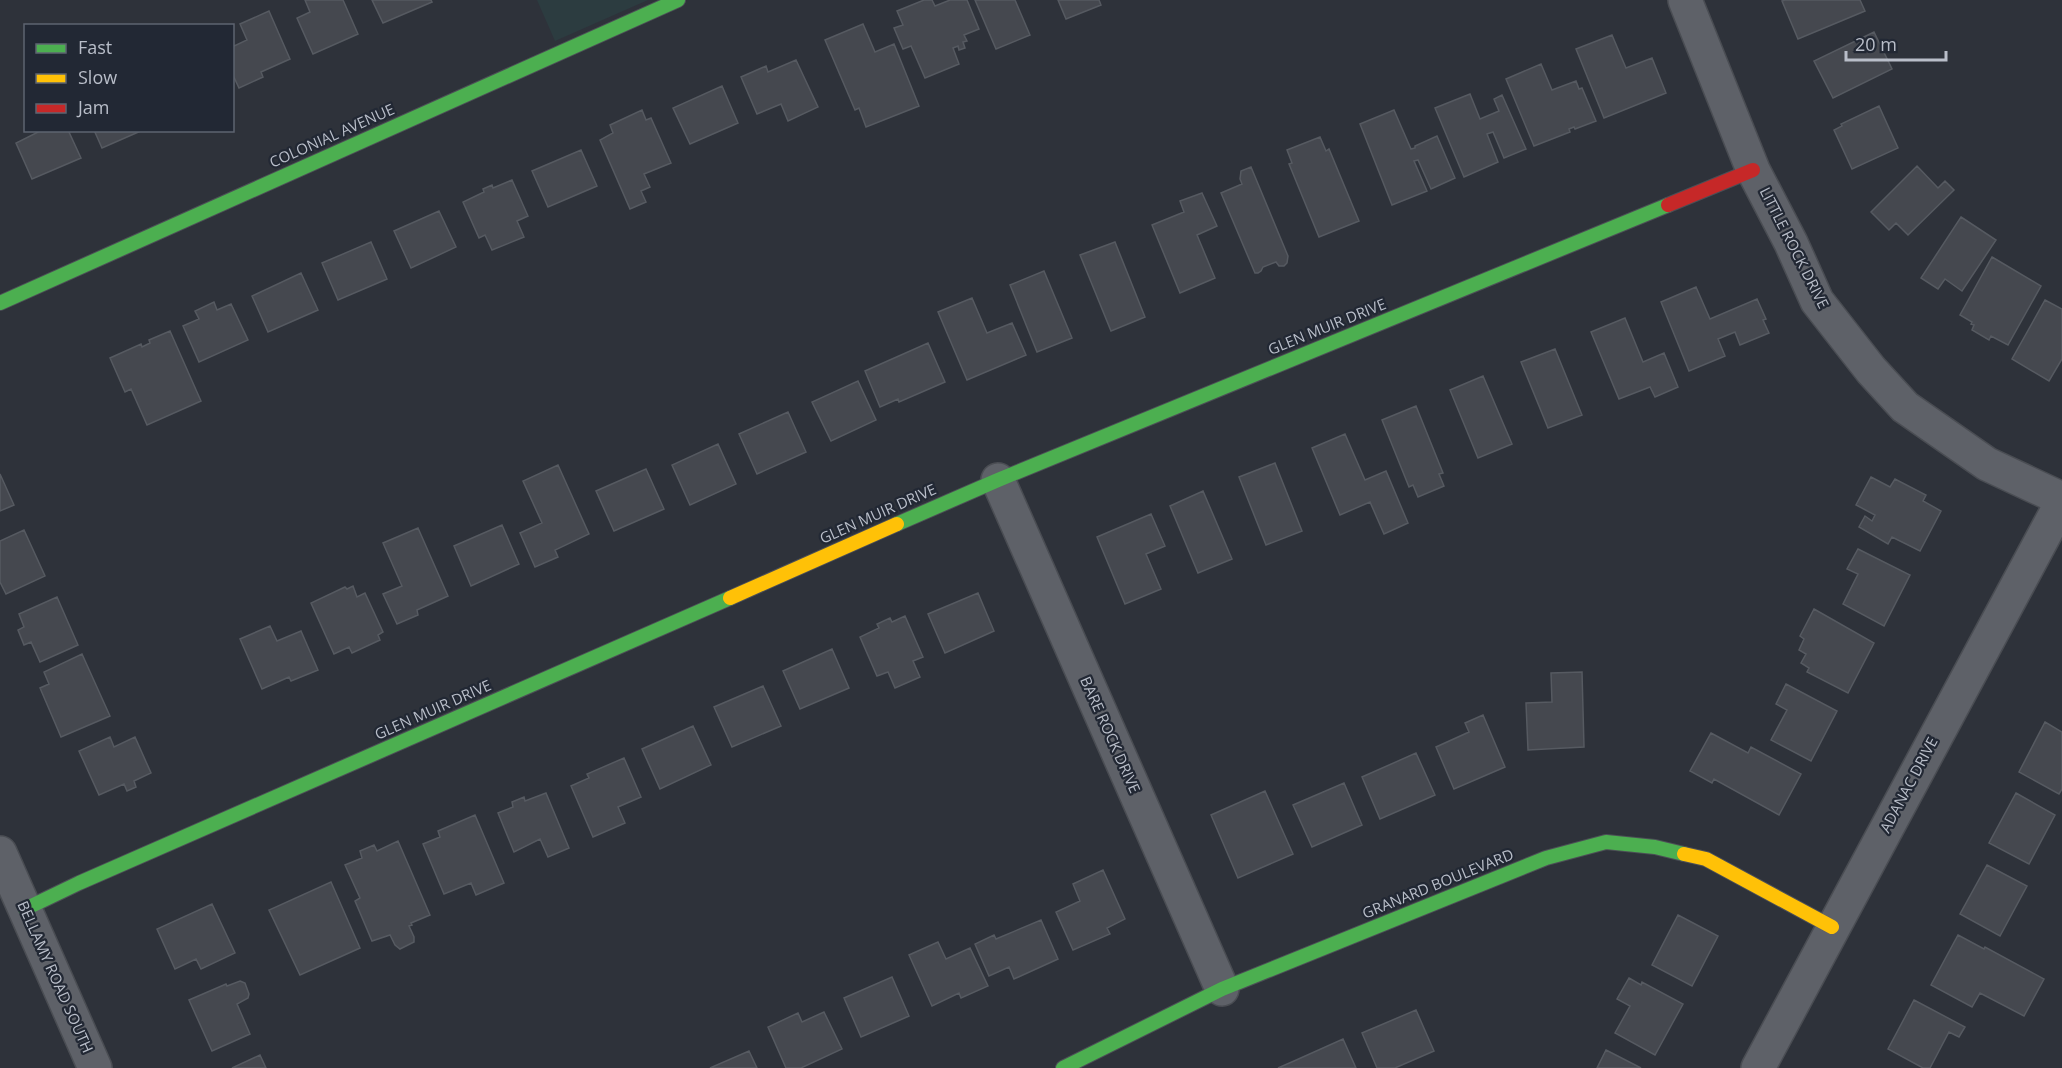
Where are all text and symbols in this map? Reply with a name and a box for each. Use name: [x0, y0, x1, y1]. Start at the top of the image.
legend: [24, 24, 234, 132]
scale bar: [1846, 24, 1946, 62]
text: 20 m: [1855, 32, 1897, 56]
text: Fast: [78, 35, 112, 59]
text: Slow: [78, 65, 117, 89]
text: Jam: [76, 95, 110, 119]
street label: COLONIAL AVENUE: [266, 99, 397, 172]
street label: LITTLE ROCK DRIVE: [1756, 183, 1834, 312]
street label: GLEN MUIR DRIVE: [1265, 293, 1389, 359]
street label: GLEN MUIR DRIVE: [816, 478, 939, 548]
street label: BARE ROCK DRIVE: [1076, 673, 1146, 796]
street label: GLEN MUIR DRIVE: [371, 674, 494, 744]
street label: ADANAC DRIVE: [1875, 733, 1942, 836]
street label: GRANARD BOULEVARD: [1359, 844, 1516, 923]
street label: BELLAMY ROAD SOUTH: [13, 897, 98, 1056]

